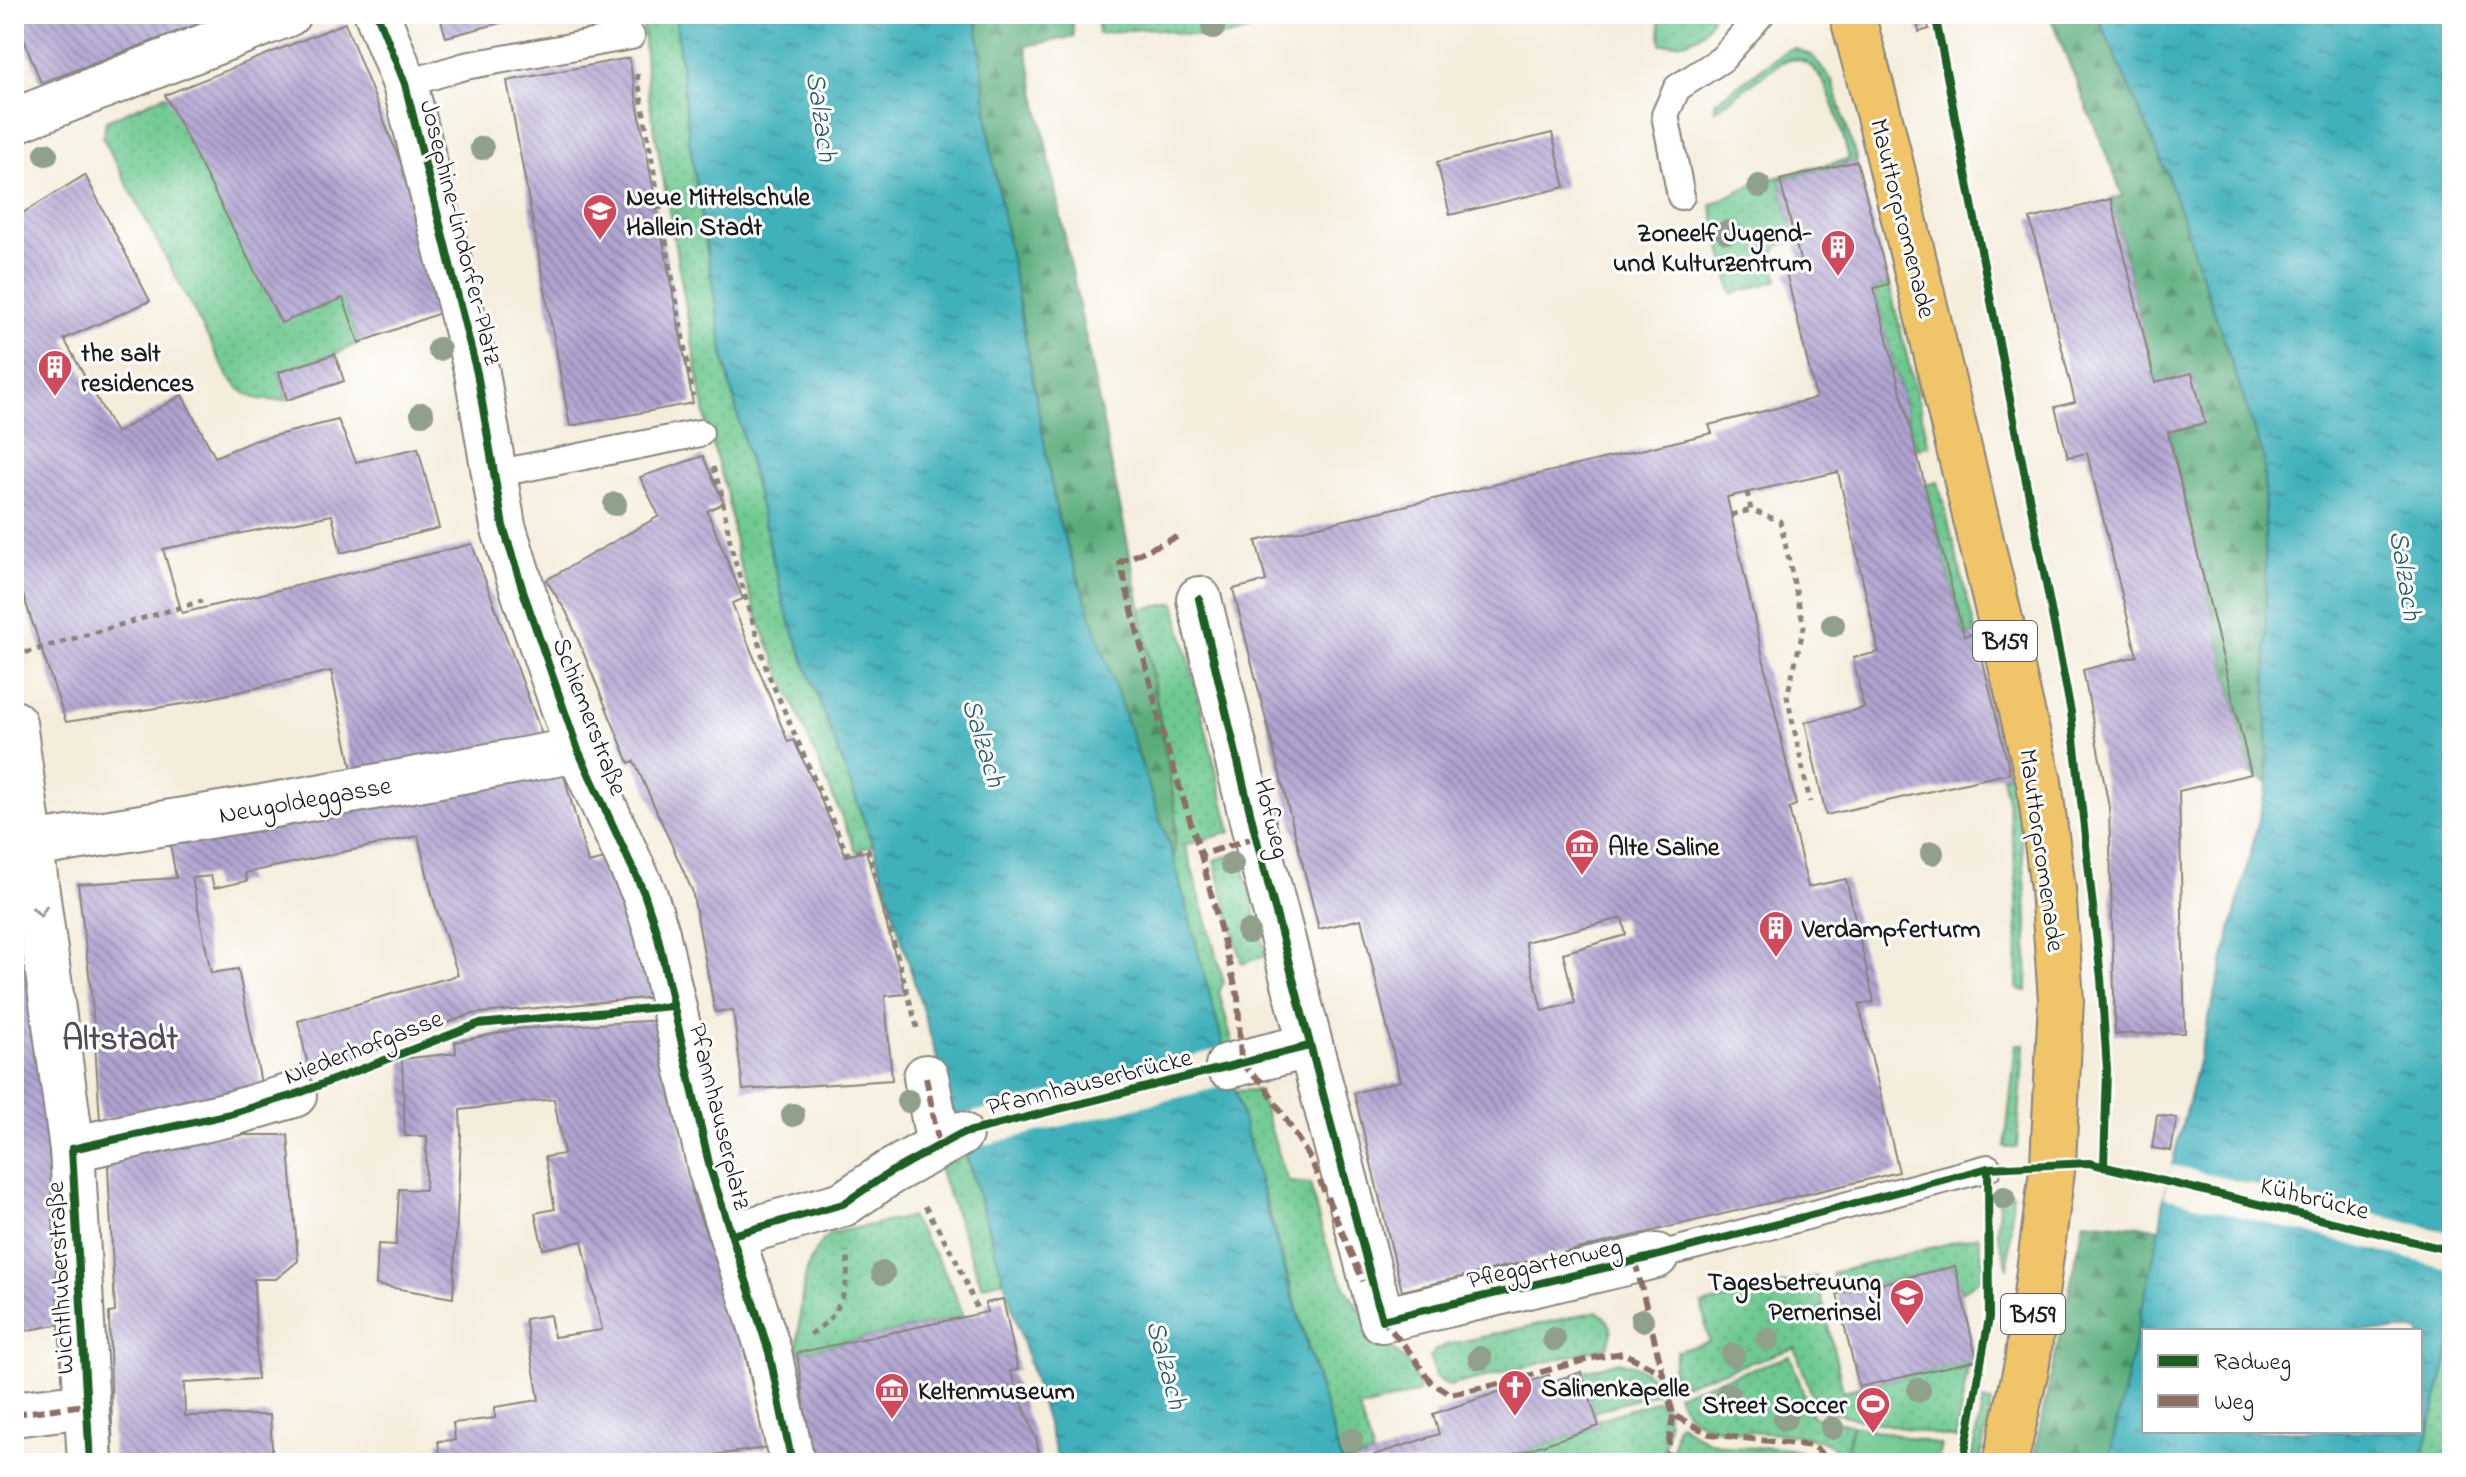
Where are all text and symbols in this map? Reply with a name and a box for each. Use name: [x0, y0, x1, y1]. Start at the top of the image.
water label: Salzach: [793, 69, 846, 165]
street label: Josephine-Lindorfer-Platz: [408, 96, 510, 369]
street label: Mauttorpromenade: [1858, 115, 1944, 323]
place label: Neue Mittelschule Hallein Stadt: [626, 180, 811, 248]
school or university icon: Neue Mittelschule Hallein Stadt: [581, 192, 619, 242]
place label: Zoneelf Jugend- und Kulturzentrum: [1613, 216, 1812, 284]
building icon: Zoneelf Jugend- und Kulturzentrum: [1819, 228, 1857, 278]
place label: the salt residences: [80, 336, 194, 404]
building icon: the salt residences: [36, 348, 74, 398]
water label: Salzach: [2376, 528, 2431, 624]
road number: B159: [1973, 621, 2037, 661]
street label: Schiemerstraße: [541, 633, 636, 802]
water label: Salzach: [949, 694, 1015, 793]
street label: Mauttorpromenade: [2007, 747, 2073, 955]
street label: Neugoldeggasse: [216, 768, 395, 836]
street label: Hofweg: [1242, 775, 1298, 863]
museum icon: Alte Saline: [1563, 827, 1601, 877]
place label: Alte Saline: [1608, 830, 1721, 868]
one-way arrow: [31, 904, 48, 918]
building icon: Verdampferturm: [1757, 909, 1795, 959]
place label: Verdampferturm: [1801, 912, 1980, 950]
street label: Niederhofgasse: [279, 1001, 449, 1097]
district label: Altstadt: [62, 1016, 178, 1066]
street label: Pfannhauserplatz: [677, 1020, 760, 1214]
street label: Pfannhauserbrücke: [983, 1040, 1197, 1128]
street label: Kühbrücke: [2256, 1168, 2373, 1232]
street label: Wichtlhuberstraße: [38, 1180, 86, 1375]
street label: Pfleggartenweg: [1464, 1229, 1626, 1301]
place label: Tagesbetreuung Pernerinsel: [1708, 1265, 1881, 1333]
school or university icon: Tagesbetreuung Pernerinsel: [1888, 1277, 1926, 1327]
road number: B159: [2001, 1294, 2065, 1334]
water label: Salzach: [1133, 1316, 1196, 1415]
legend: [2142, 1329, 2422, 1433]
text: Radweg: [2214, 1346, 2291, 1381]
church icon: Salinenkapelle: [1496, 1368, 1534, 1418]
museum icon: Keltenmuseum: [873, 1371, 911, 1421]
place label: Salinenkapelle: [1541, 1371, 1691, 1409]
place label: Keltenmuseum: [918, 1374, 1075, 1412]
sports icon: Street Soccer: [1854, 1385, 1892, 1435]
text: Weg: [2214, 1386, 2254, 1421]
place label: Street Soccer: [1702, 1388, 1848, 1426]

